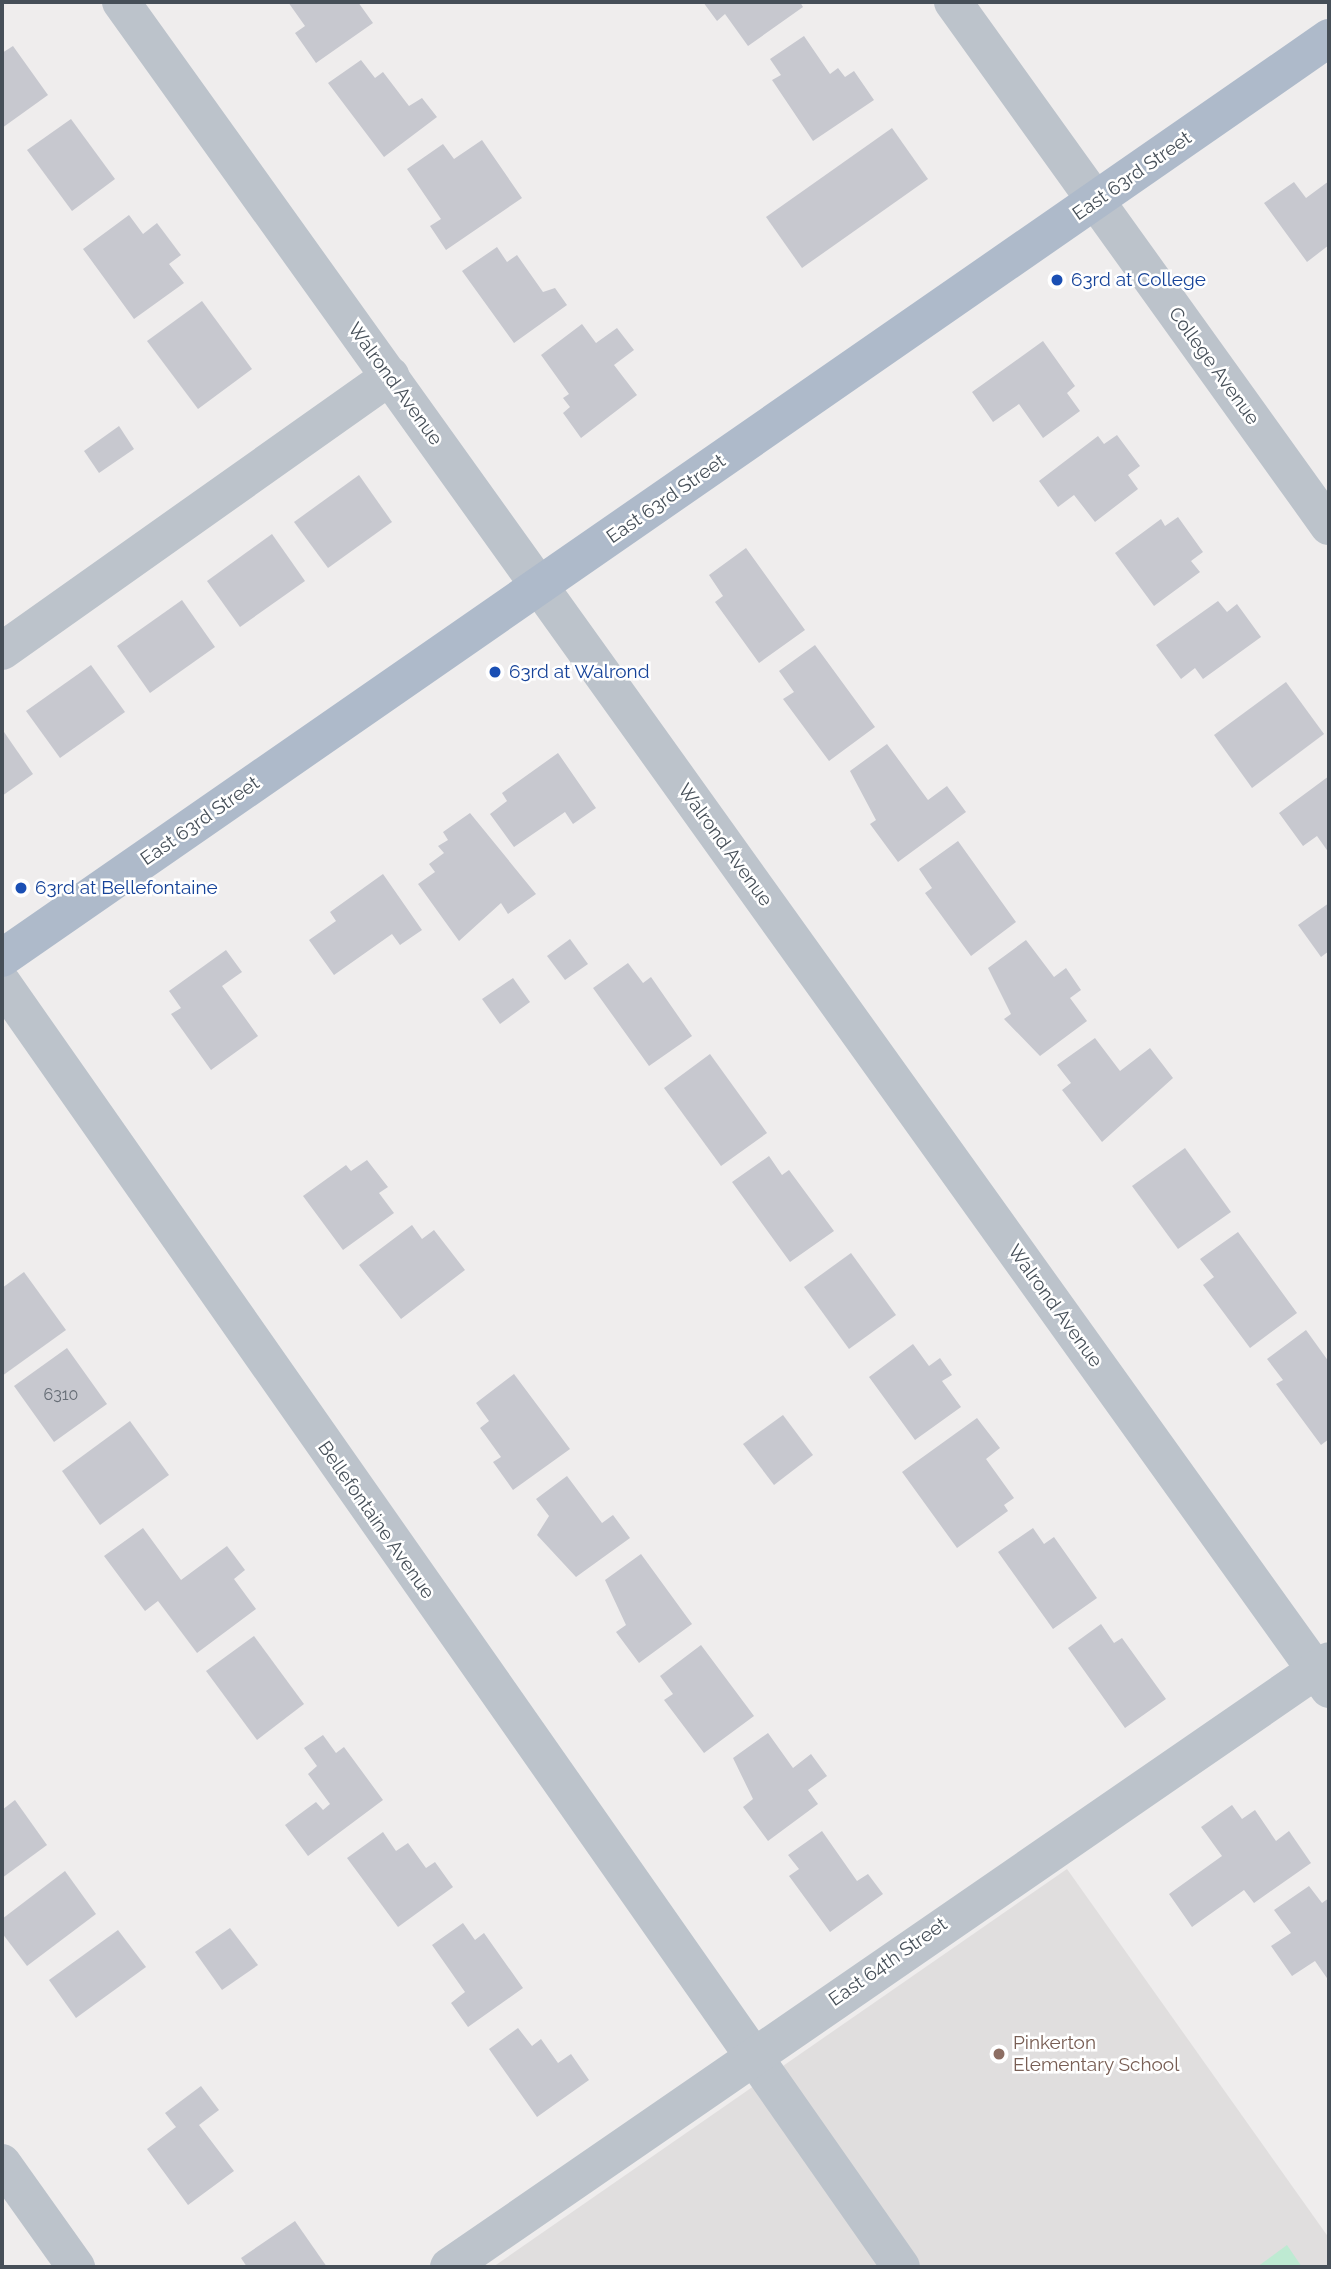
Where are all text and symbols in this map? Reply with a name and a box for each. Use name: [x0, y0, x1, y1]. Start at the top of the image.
street label: East 63rd Street: [1068, 127, 1196, 225]
place label: 63rd at College: [1071, 269, 1206, 291]
marker: 63rd at College: [1049, 272, 1065, 288]
street label: College Avenue: [1164, 303, 1264, 429]
street label: Walrond Avenue: [343, 318, 447, 450]
street label: East 63rd Street: [602, 450, 730, 548]
place label: 63rd at Walrond: [509, 661, 650, 683]
marker: 63rd at Walrond: [487, 664, 503, 680]
street label: East 63rd Street: [136, 772, 264, 870]
street label: Walrond Avenue: [673, 779, 777, 911]
place label: 63rd at Bellefontaine: [35, 877, 218, 899]
marker: 63rd at Bellefontaine: [13, 880, 29, 896]
street label: Walrond Avenue: [1003, 1240, 1107, 1372]
house number: 6310: [44, 1385, 78, 1405]
street label: Bellefontaine Avenue: [313, 1436, 439, 1604]
street label: East 64th Street: [825, 1913, 951, 2011]
place label: Pinkerton Elementary School: [1013, 2032, 1180, 2076]
marker: Pinkerton Elementary School: [991, 2046, 1007, 2062]

